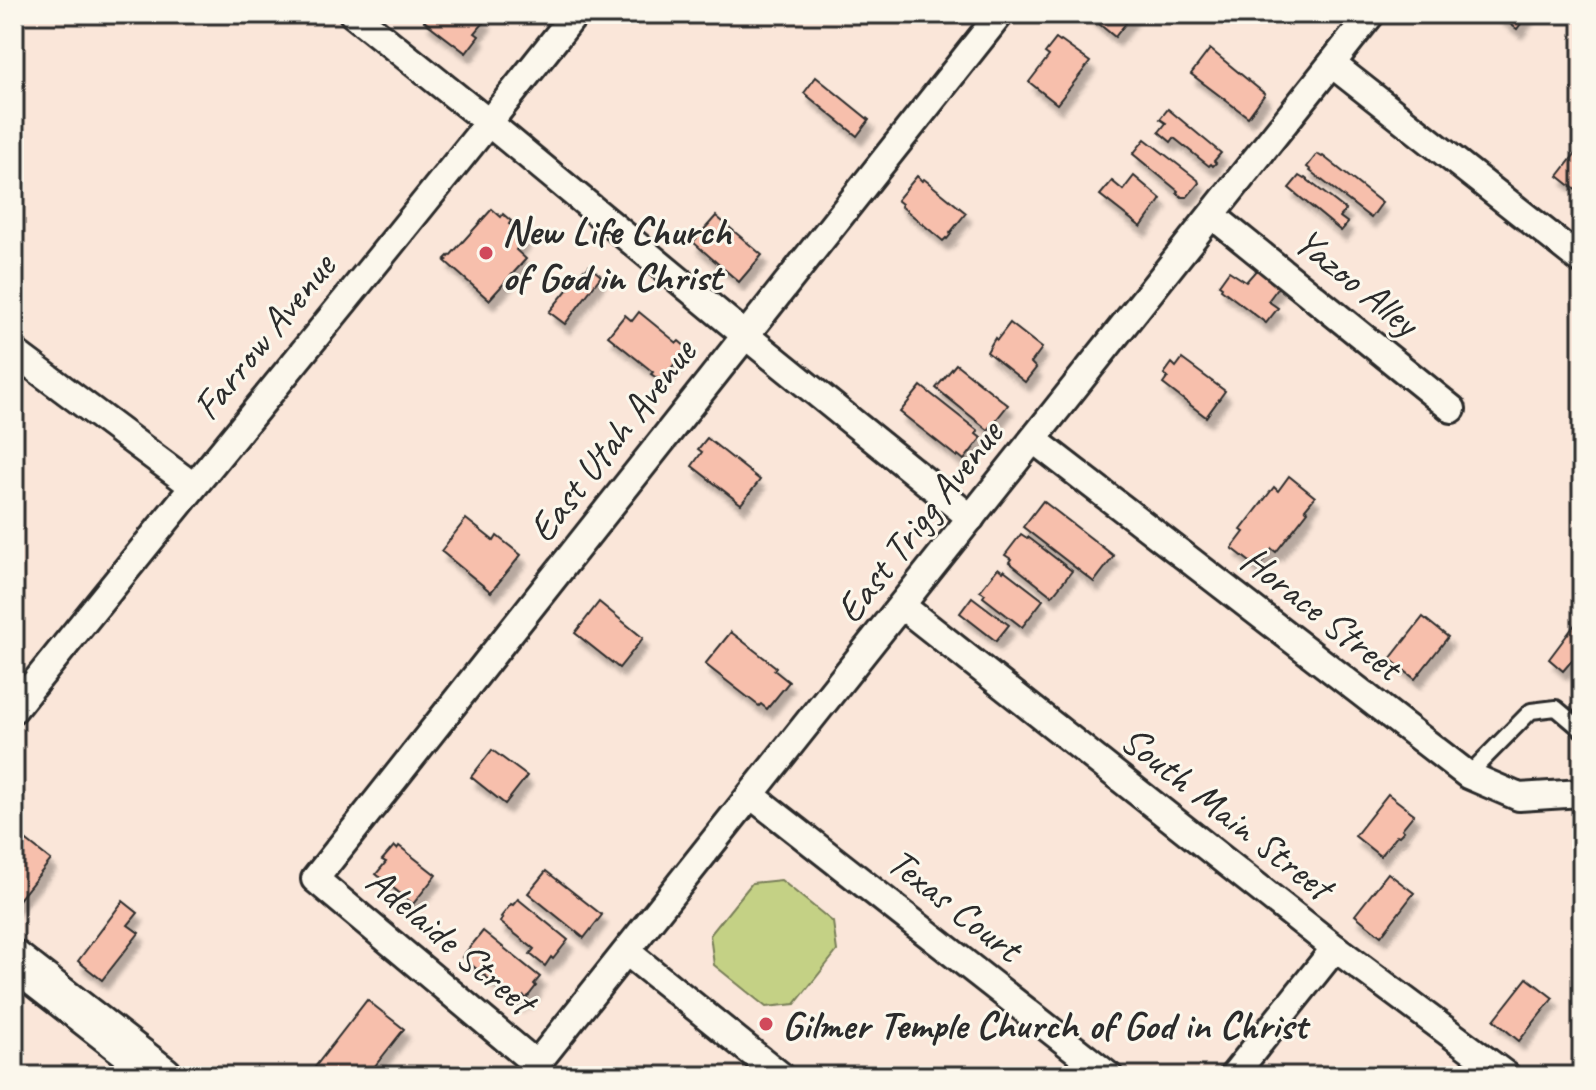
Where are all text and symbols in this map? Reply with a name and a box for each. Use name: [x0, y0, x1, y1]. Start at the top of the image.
place label: New Life Church of God in Christ: [502, 206, 733, 302]
street label: Yazoo Alley: [1284, 217, 1431, 349]
street label: Farrow Avenue: [182, 241, 348, 430]
marker: New Life Church of God in Christ: [477, 244, 495, 262]
street label: East Utah Avenue: [517, 327, 708, 552]
street label: East Trigg Avenue: [824, 408, 1015, 633]
street label: Horace Street: [1231, 535, 1415, 693]
street label: South Main Street: [1111, 715, 1347, 915]
street label: Texas Court: [877, 837, 1034, 975]
street label: Adelaide Street: [356, 856, 549, 1029]
place label: Gilmer Temple Church of God in Christ: [782, 1000, 1311, 1050]
marker: Gilmer Temple Church of God in Christ: [757, 1015, 775, 1033]

